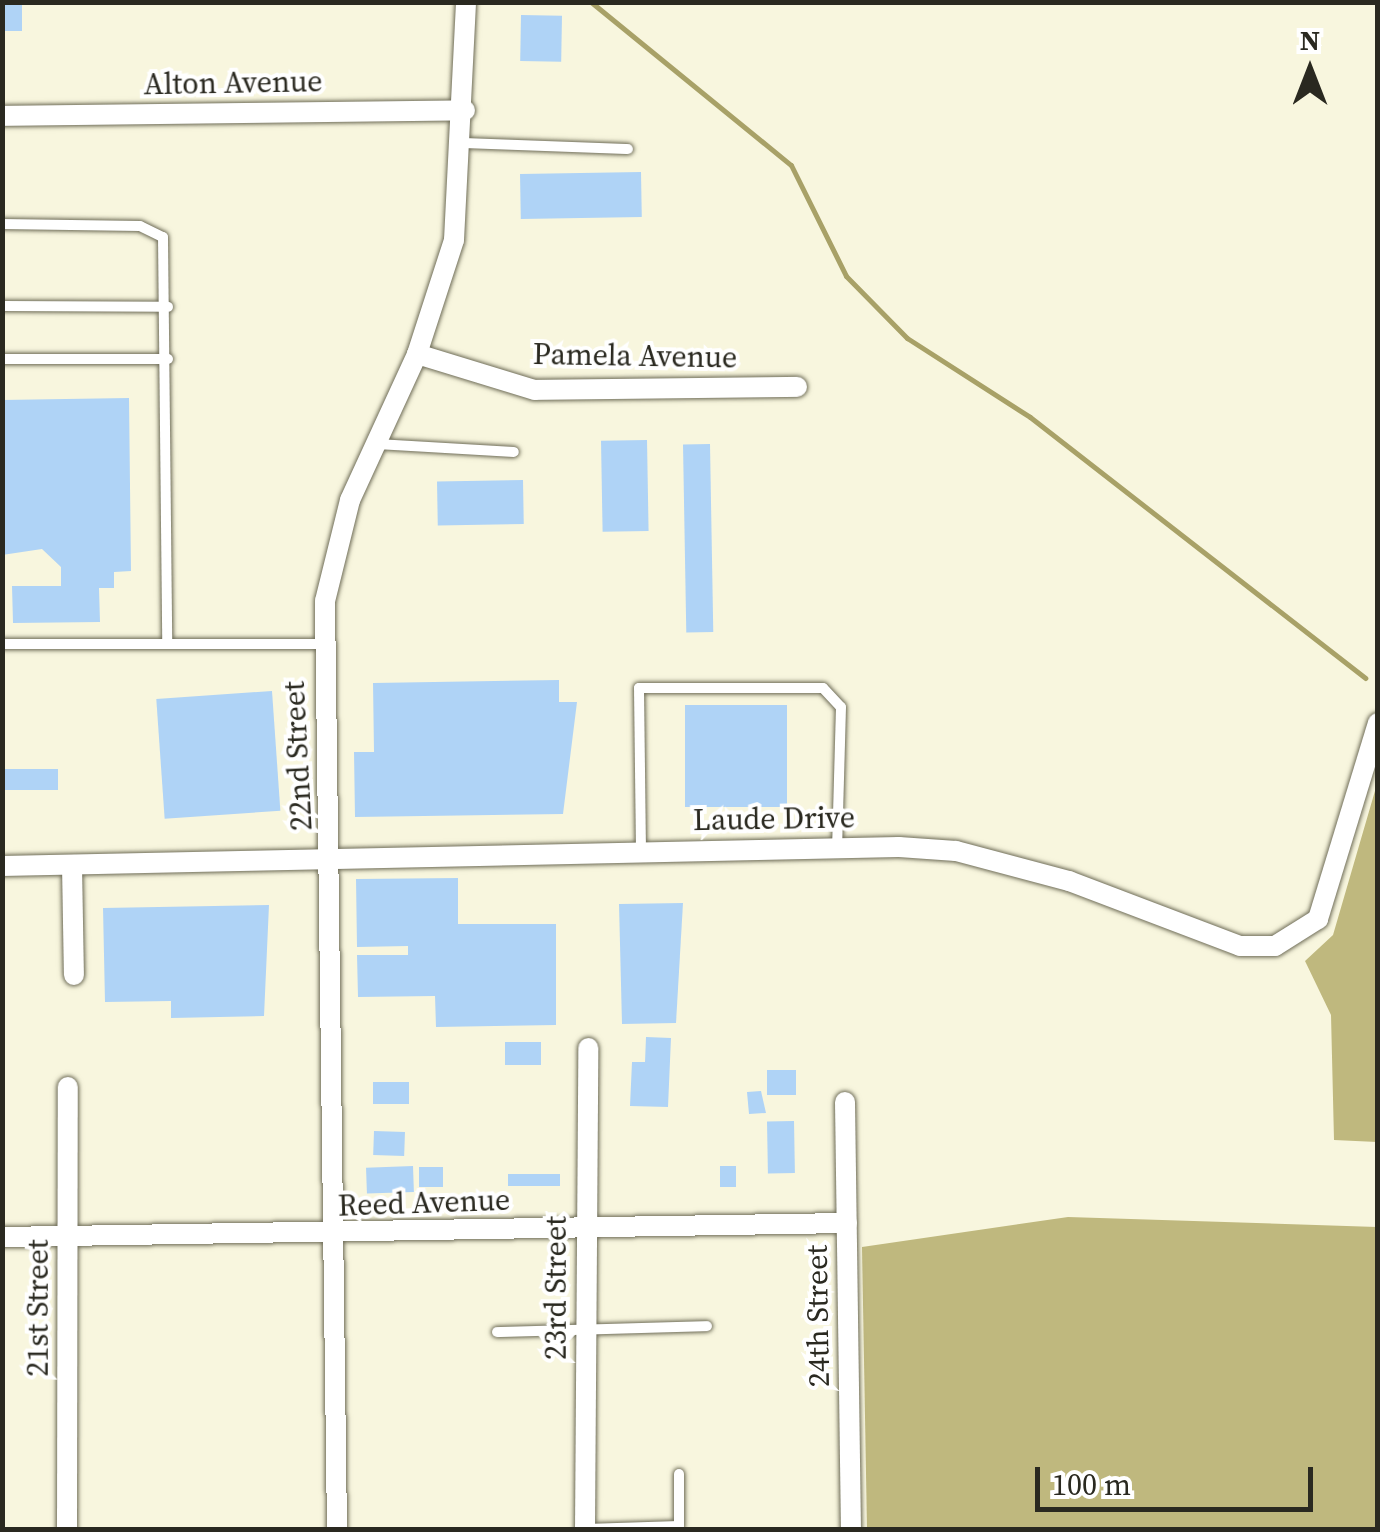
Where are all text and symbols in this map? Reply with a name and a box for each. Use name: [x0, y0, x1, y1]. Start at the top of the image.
north arrow: [1260, 20, 1360, 120]
text: N: [1300, 21, 1320, 59]
street label: Alton Avenue: [143, 63, 323, 103]
street label: Pamela Avenue: [533, 336, 737, 376]
street label: 22nd Street: [276, 680, 320, 832]
street label: Laude Drive: [693, 800, 855, 838]
street label: Reed Avenue: [337, 1182, 511, 1224]
street label: 23rd Street: [538, 1216, 574, 1360]
street label: 21st Street: [20, 1239, 56, 1377]
street label: 24th Street: [799, 1245, 837, 1387]
scale bar: [1040, 1447, 1318, 1509]
text: 100 m: [1052, 1464, 1131, 1505]

